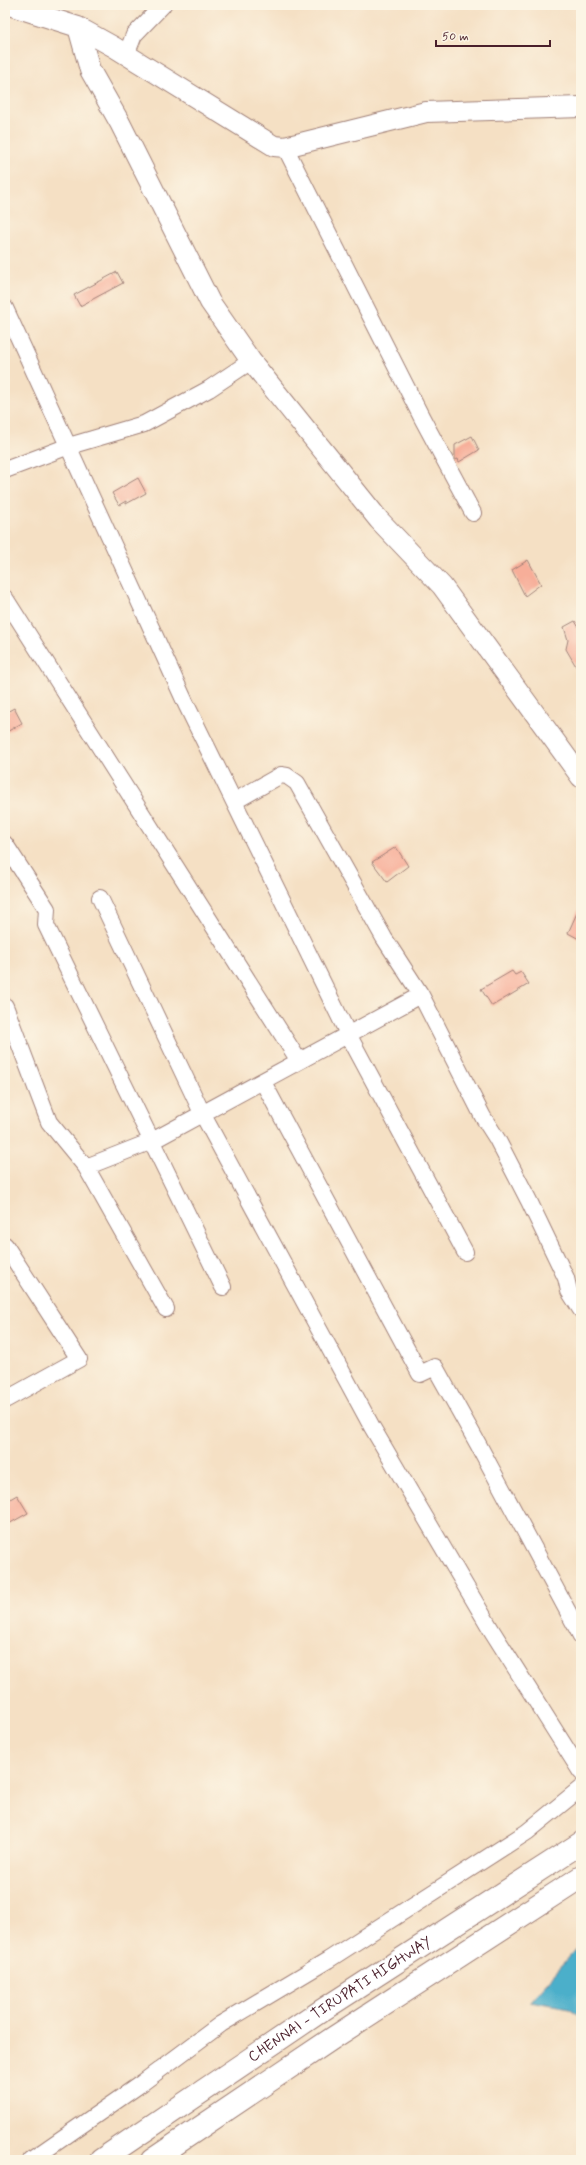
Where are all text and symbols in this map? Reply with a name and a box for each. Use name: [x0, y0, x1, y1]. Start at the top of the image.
scale bar: [436, 22, 550, 48]
text: 50 m: [442, 29, 469, 45]
street label: CHENNAI - TIRUPATI HIGHWAY: [245, 1932, 436, 2067]

